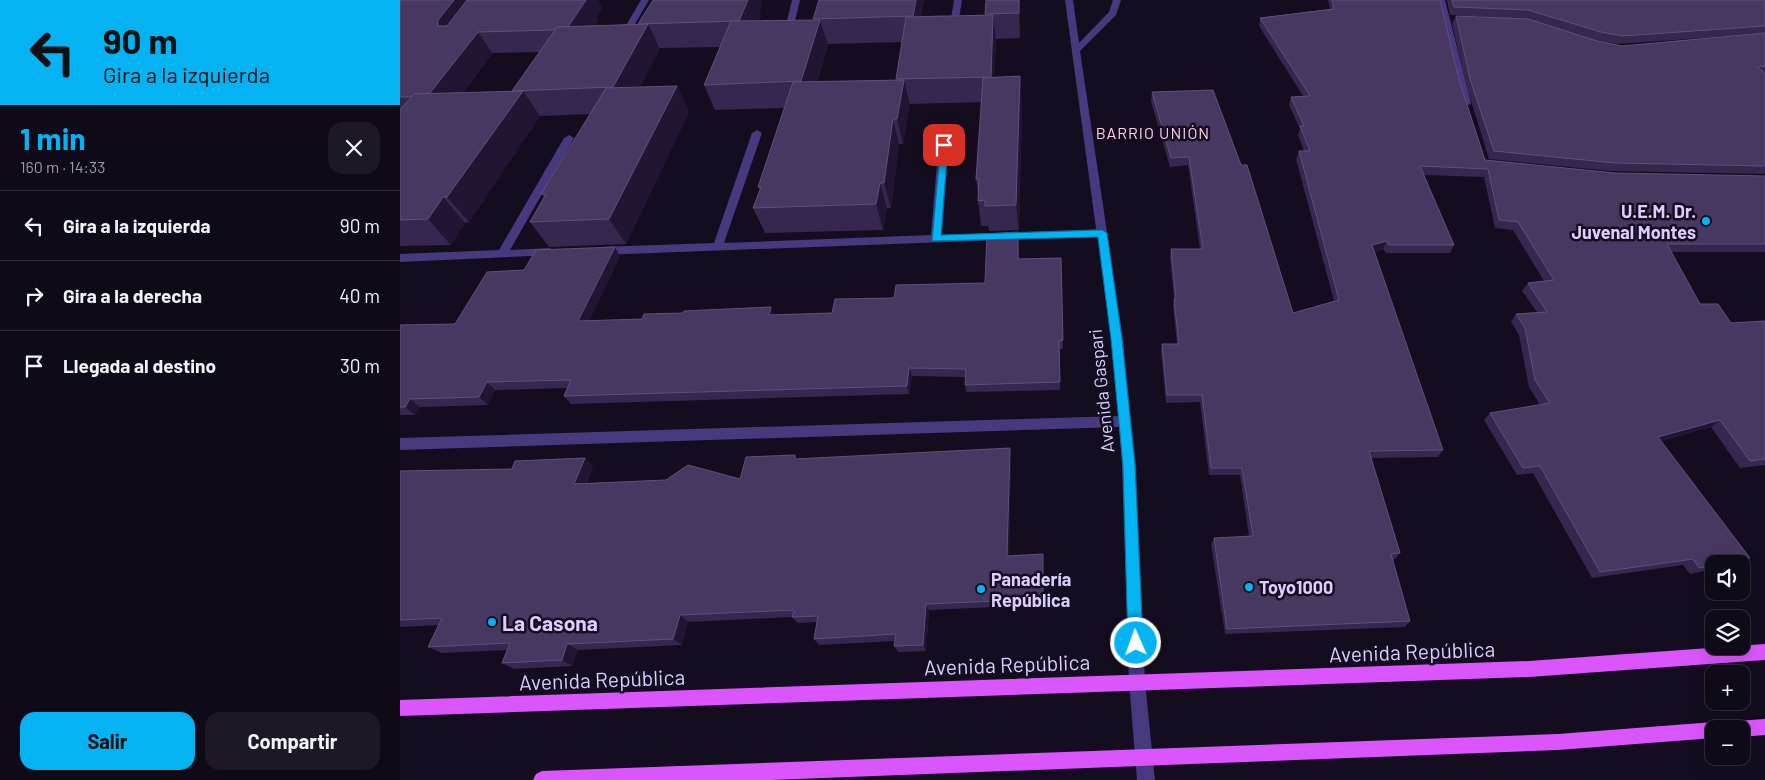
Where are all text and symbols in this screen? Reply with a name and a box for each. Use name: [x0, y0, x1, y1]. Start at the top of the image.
text: 90 m: [103, 19, 178, 61]
icon: left: [20, 20, 85, 85]
text: Gira a la izquierda: [103, 61, 270, 87]
text: 1 min: [20, 120, 86, 156]
button: close: [328, 122, 380, 174]
district label: BARRIO UNIÓN: [1096, 123, 1210, 142]
pin: [923, 124, 965, 166]
icon: arrive: [930, 131, 958, 159]
text: 160 m · 14:33: [20, 157, 105, 176]
place label: U.E.M. Dr. Juvenal Montes: [1572, 200, 1696, 243]
icon: left: [20, 212, 48, 240]
text: Gira a la izquierda: [63, 214, 211, 237]
text: 90 m: [340, 214, 380, 237]
marker: U.E.M. Dr. Juvenal Montes: [1700, 215, 1712, 227]
icon: right: [20, 282, 48, 310]
text: Gira a la derecha: [63, 284, 202, 307]
text: 40 m: [339, 284, 380, 307]
street label: Avenida Gaspari: [1084, 328, 1118, 454]
icon: arrive: [20, 352, 48, 380]
text: Llegada al destino: [63, 354, 216, 377]
text: 30 m: [340, 354, 380, 377]
map controls: [1705, 555, 1750, 765]
button: sound: [1705, 555, 1750, 600]
place label: Panadería República: [991, 568, 1071, 611]
place label: Toyo1000: [1259, 576, 1333, 598]
marker: Toyo1000: [1243, 581, 1255, 593]
marker: Panadería República: [975, 583, 987, 595]
place label: La Casona: [502, 610, 598, 635]
button: layers: [1705, 610, 1750, 655]
marker: La Casona: [486, 616, 498, 628]
position arrow: [1109, 616, 1161, 668]
street label: Avenida República: [1328, 636, 1496, 666]
street label: Avenida República: [923, 649, 1091, 679]
street label: Avenida República: [518, 664, 686, 694]
button: +: [1705, 665, 1750, 710]
button: Salir: [20, 712, 195, 770]
button: Compartir: [205, 712, 380, 770]
button: −: [1705, 720, 1750, 765]

